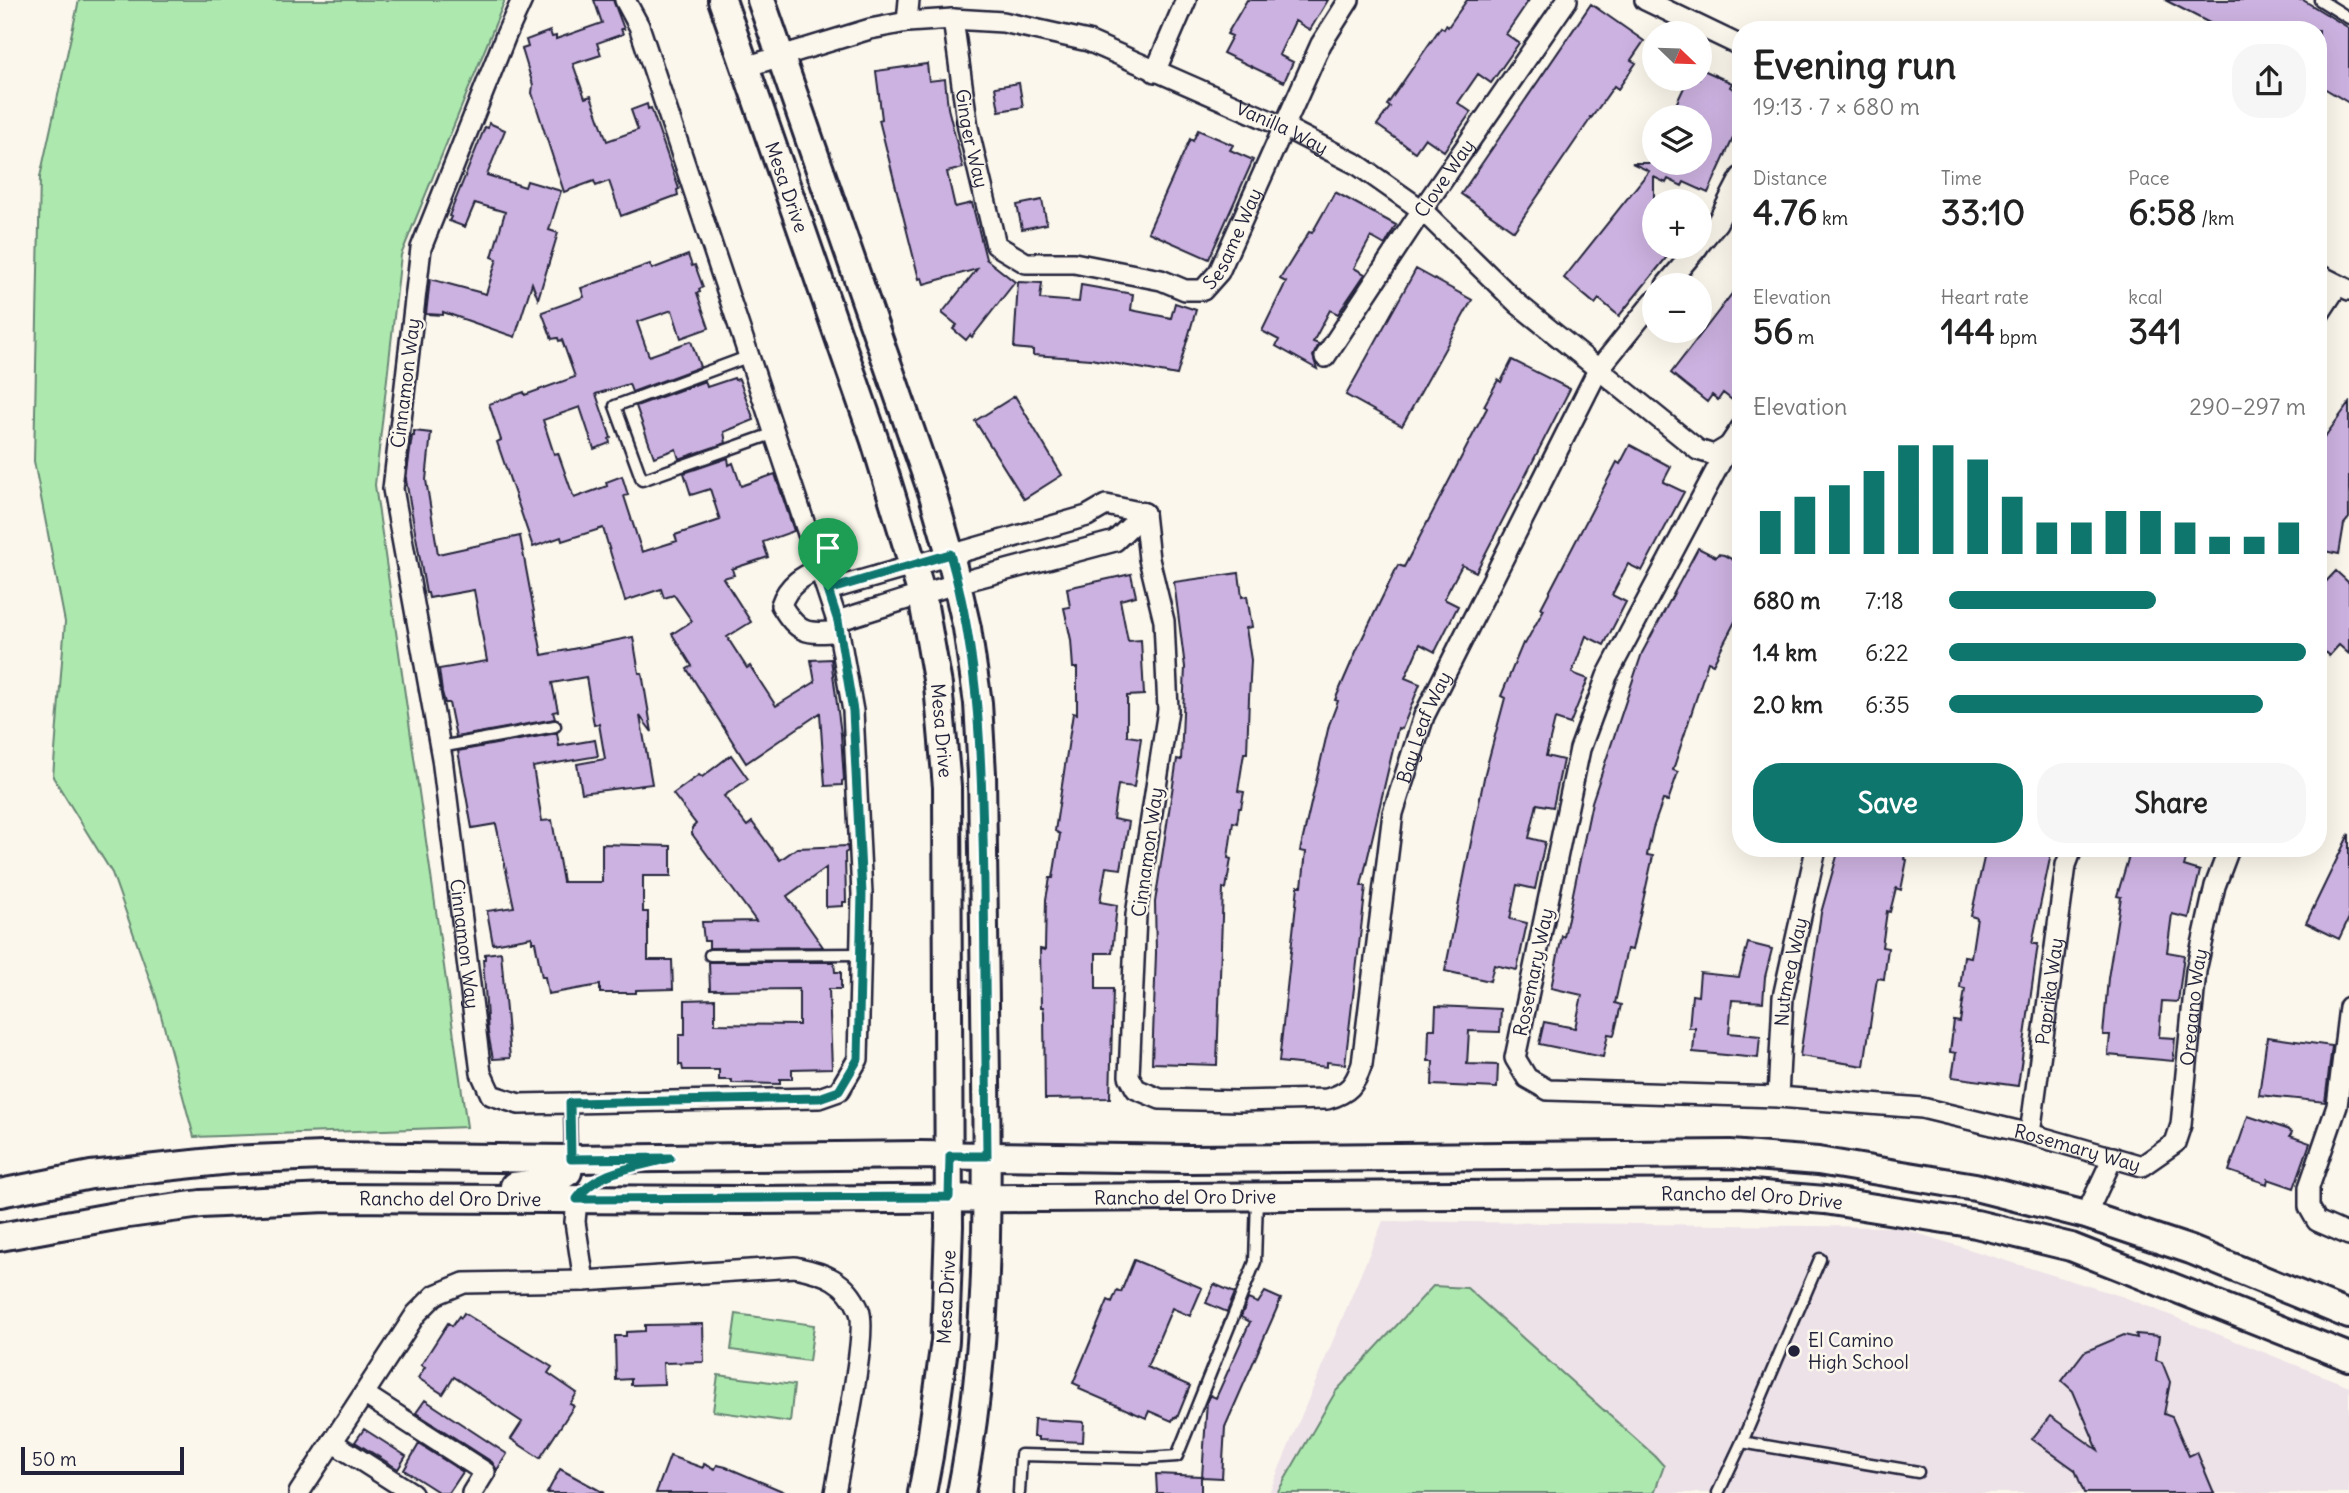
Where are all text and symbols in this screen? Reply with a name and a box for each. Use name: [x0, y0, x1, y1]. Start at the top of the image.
north arrow: [1642, 21, 1712, 91]
map controls: [1642, 21, 1712, 343]
text: Evening run: [1753, 42, 1956, 89]
button: share: [2232, 44, 2306, 118]
street label: Ginger Way: [951, 88, 994, 190]
text: 19:13 · 7 × 680 m: [1753, 92, 1920, 121]
street label: Vanilla Way: [1232, 95, 1332, 160]
button: layers: [1642, 105, 1712, 175]
street label: Clove Way: [1409, 134, 1479, 222]
street label: Mesa Drive: [760, 138, 814, 236]
text: Distance: [1753, 166, 1827, 190]
text: Time: [1941, 166, 1982, 190]
text: Pace: [2128, 166, 2170, 190]
street label: Sesame Way: [1197, 184, 1267, 294]
button: +: [1642, 189, 1712, 259]
text: 4.76: [1753, 190, 1817, 234]
text: 33:10: [1941, 190, 2025, 234]
text: 6:58: [2128, 190, 2197, 234]
text: km: [1817, 206, 1848, 230]
text: /km: [2197, 206, 2235, 230]
button: −: [1642, 273, 1712, 343]
text: Elevation: [1753, 285, 1831, 309]
text: Heart rate: [1941, 285, 2029, 309]
text: kcal: [2128, 285, 2163, 309]
text: 56: [1753, 309, 1793, 353]
text: 144: [1941, 309, 1995, 353]
text: 341: [2128, 309, 2182, 353]
street label: Cinnamon Way: [385, 317, 425, 449]
text: m: [1793, 325, 1815, 349]
text: bpm: [1995, 325, 2038, 349]
text: Elevation: [1753, 392, 1847, 421]
text: 290–297 m: [2189, 392, 2306, 421]
pin: [798, 518, 858, 590]
icon: arrive: [809, 529, 847, 567]
text: 680 m: [1753, 586, 1820, 615]
text: 7:18: [1865, 586, 1904, 615]
text: 1.4 km: [1753, 638, 1817, 667]
text: 6:22: [1865, 638, 1909, 667]
street label: Bay Leaf Way: [1391, 667, 1456, 786]
street label: Mesa Drive: [926, 682, 958, 779]
text: 2.0 km: [1753, 690, 1823, 719]
text: 6:35: [1865, 690, 1910, 719]
button: Save: [1753, 763, 2023, 843]
button: Share: [2037, 763, 2306, 843]
street label: Cinnamon Way: [1126, 786, 1168, 918]
street label: Cinnamon Way: [445, 877, 485, 1010]
street label: Rosemary Way: [1508, 906, 1558, 1038]
street label: Nutmeg Way: [1770, 915, 1812, 1027]
street label: Paprika Way: [2030, 936, 2068, 1046]
street label: Oregano Way: [2175, 946, 2213, 1067]
street label: Rosemary Way: [2012, 1119, 2143, 1177]
street label: Rancho del Oro Drive: [1661, 1181, 1845, 1215]
street label: Rancho del Oro Drive: [1094, 1184, 1276, 1210]
street label: Rancho del Oro Drive: [359, 1186, 541, 1211]
street label: Mesa Drive: [932, 1249, 960, 1345]
place label: El Camino High School: [1808, 1328, 1909, 1374]
marker: El Camino High School: [1786, 1343, 1802, 1359]
scale bar: [21, 1444, 184, 1476]
text: 50 m: [32, 1447, 77, 1471]

